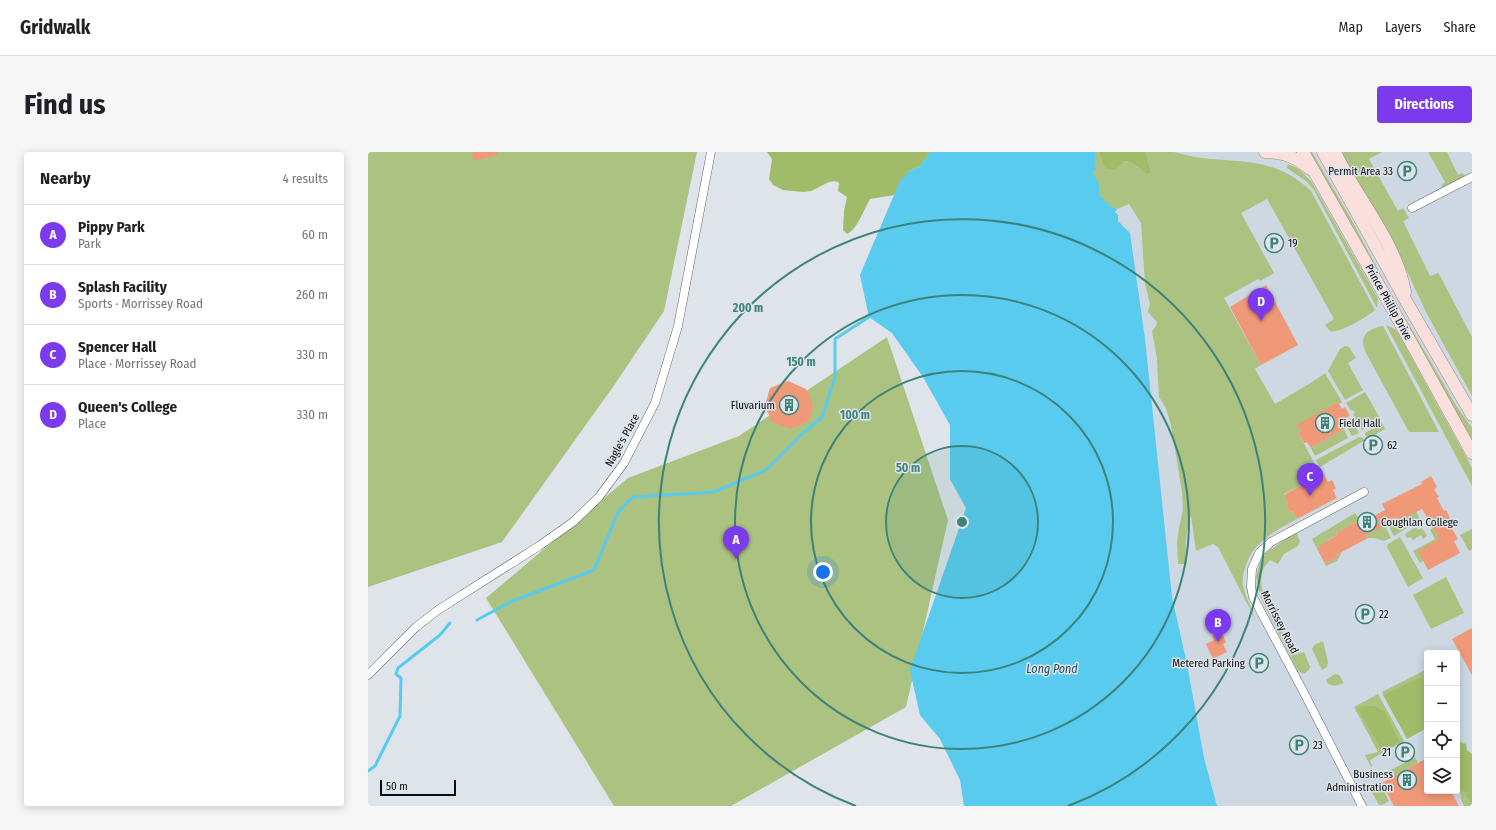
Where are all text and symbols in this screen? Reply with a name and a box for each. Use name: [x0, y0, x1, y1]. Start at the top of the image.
text: Gridwalk: [20, 16, 90, 39]
text: Map: [1339, 19, 1363, 36]
text: Layers: [1385, 19, 1421, 36]
text: Share: [1443, 19, 1476, 36]
button: Directions: [1377, 86, 1472, 123]
text: Find us: [24, 88, 106, 121]
parking icon: Permit Area 33: [1396, 160, 1418, 182]
place label: Permit Area 33: [1328, 165, 1393, 178]
text: Nearby: [40, 168, 91, 189]
text: 4 results: [282, 171, 328, 186]
text: Pippy Park: [78, 218, 145, 236]
text: A: [49, 227, 57, 242]
text: 60 m: [302, 227, 328, 242]
parking icon: 19: [1263, 232, 1285, 254]
text: Park: [78, 236, 101, 251]
place label: 19: [1288, 237, 1298, 250]
street label: Prince Phillip Drive: [1362, 262, 1415, 343]
text: Splash Facility: [78, 278, 167, 296]
text: B: [49, 287, 57, 302]
text: 260 m: [296, 287, 328, 302]
pin: D: [1248, 288, 1274, 321]
text: Sports · Morrissey Road: [78, 296, 203, 311]
text: 200 m: [732, 301, 763, 315]
text: Spencer Hall: [78, 338, 156, 356]
text: C: [50, 347, 56, 362]
text: 330 m: [296, 347, 328, 362]
text: 150 m: [786, 355, 816, 369]
text: Place · Morrissey Road: [78, 356, 197, 371]
building icon: Fluvarium: [778, 394, 800, 416]
text: Queen's College: [78, 398, 177, 416]
place label: Fluvarium: [731, 399, 775, 412]
text: D: [49, 407, 57, 422]
text: 330 m: [296, 407, 328, 422]
text: 100 m: [840, 408, 870, 422]
street label: Nagle's Place: [603, 412, 642, 469]
building icon: Field Hall: [1314, 412, 1336, 434]
text: Place: [78, 416, 106, 431]
place label: Field Hall: [1339, 417, 1381, 430]
parking icon: 62: [1362, 434, 1384, 456]
place label: 62: [1387, 439, 1397, 452]
text: 50 m: [896, 461, 920, 475]
pin: C: [1297, 463, 1323, 496]
building icon: Coughlan College: [1356, 511, 1378, 533]
centre of rings: [955, 515, 969, 529]
place label: Coughlan College: [1381, 516, 1458, 529]
pin: A: [723, 526, 749, 559]
your location: [813, 562, 833, 582]
street label: Morrissey Road: [1258, 589, 1301, 656]
parking icon: 22: [1354, 603, 1376, 625]
place label: 22: [1379, 608, 1389, 621]
pin: B: [1205, 609, 1231, 642]
map controls: [1424, 650, 1460, 794]
button: +: [1424, 650, 1460, 686]
parking icon: Metered Parking: [1248, 652, 1270, 674]
place label: Metered Parking: [1172, 657, 1246, 670]
water label: Long Pond: [1026, 662, 1078, 676]
button: −: [1424, 686, 1460, 722]
button: locate: [1424, 722, 1460, 758]
parking icon: 23: [1288, 734, 1310, 756]
place label: 23: [1313, 739, 1323, 752]
parking icon: 21: [1394, 741, 1416, 763]
place label: 21: [1382, 746, 1391, 759]
button: layers: [1424, 758, 1460, 794]
place label: Business Administration: [1326, 768, 1393, 794]
building icon: Business Administration: [1396, 769, 1418, 791]
scale bar: [380, 778, 456, 797]
text: 50 m: [386, 780, 408, 793]

